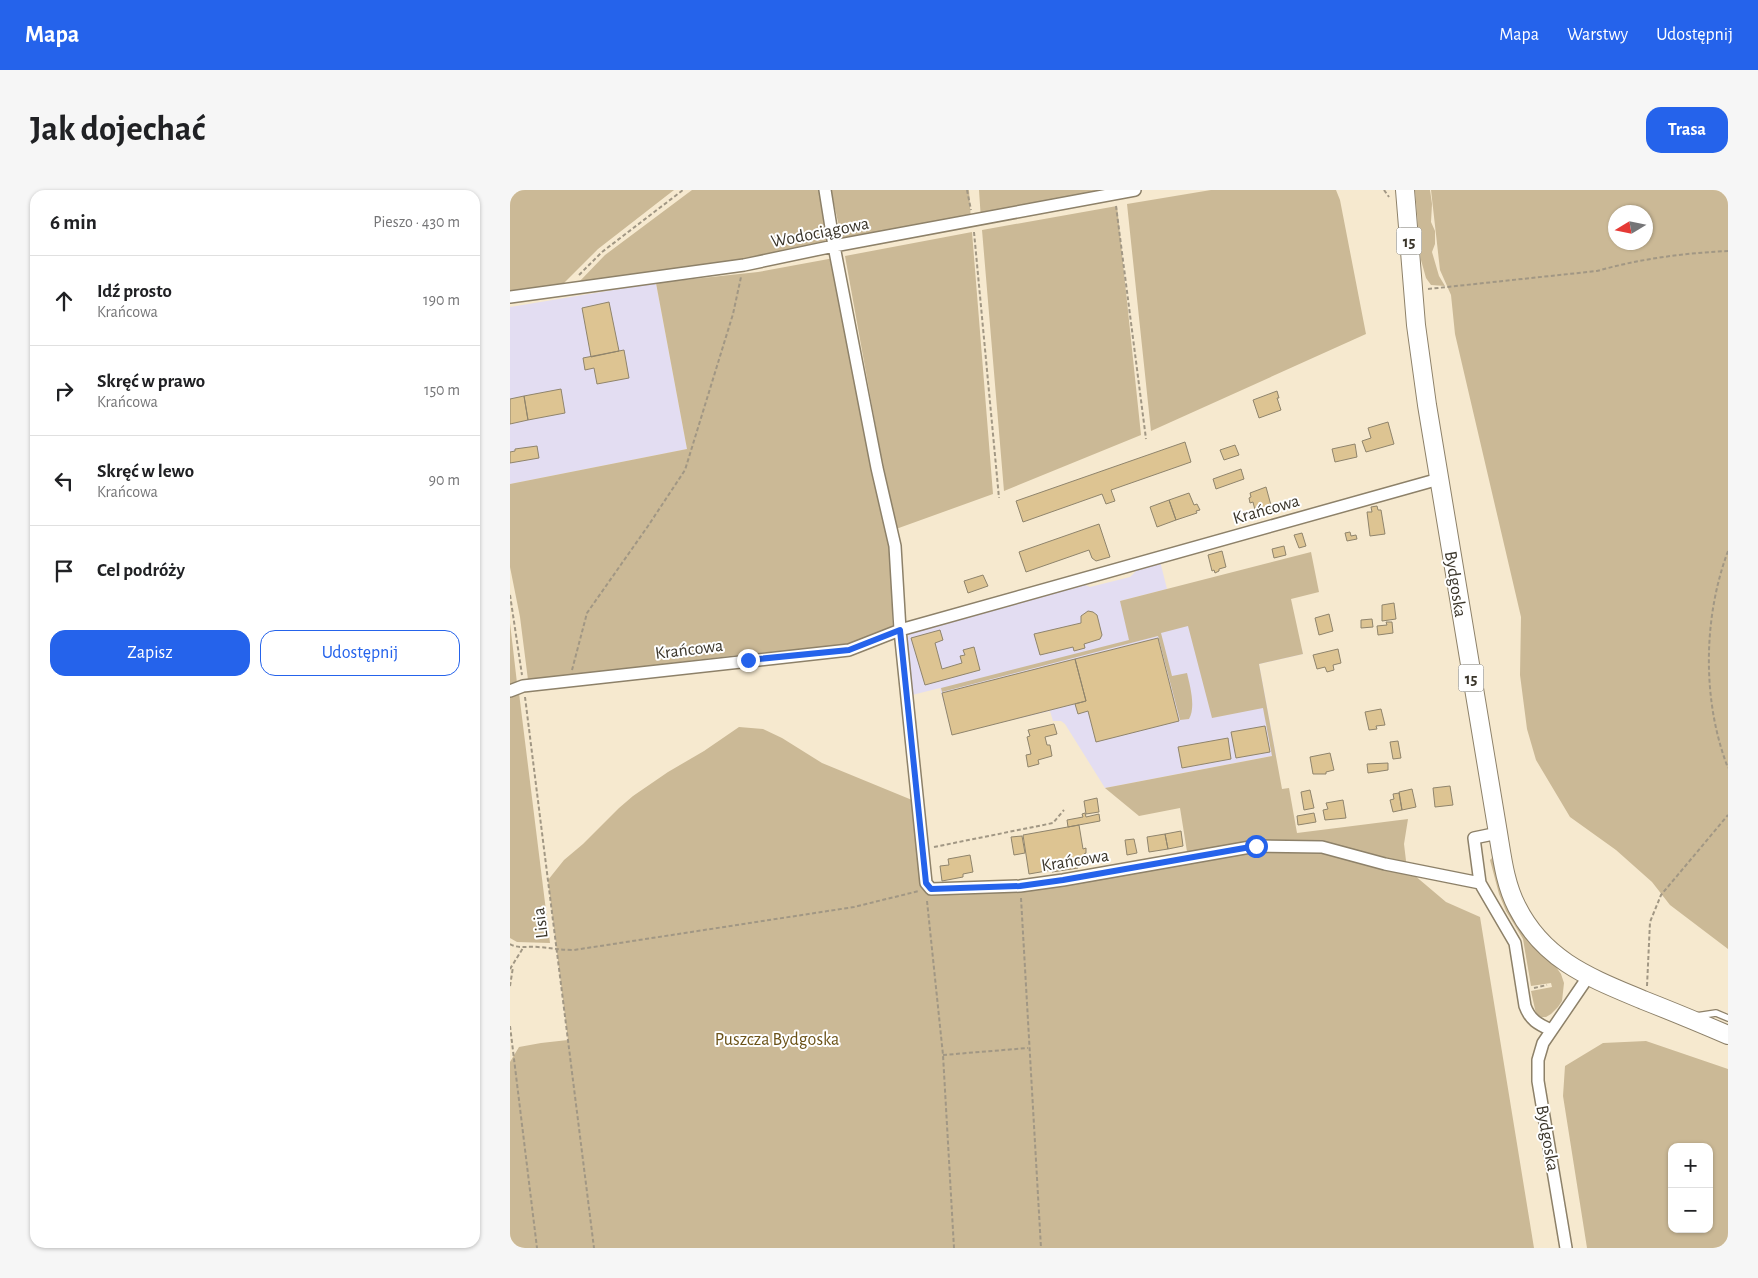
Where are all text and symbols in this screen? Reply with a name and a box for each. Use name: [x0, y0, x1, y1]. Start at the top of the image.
text: Mapa: [25, 23, 79, 47]
text: Mapa: [1499, 26, 1539, 44]
text: Warstwy: [1567, 26, 1628, 44]
text: Udostępnij: [1656, 26, 1733, 44]
button: Trasa: [1646, 107, 1728, 153]
text: Jak dojechać: [30, 112, 205, 147]
north arrow: [1608, 205, 1653, 250]
text: 6 min: [50, 212, 97, 233]
text: Pieszo · 430 m: [373, 214, 460, 230]
street label: Wodociągowa: [770, 215, 871, 251]
road number: 15: [1396, 227, 1422, 254]
text: Idź prosto: [97, 282, 172, 301]
icon: ahead: [50, 287, 78, 315]
text: 190 m: [423, 292, 460, 308]
text: Krańcowa: [97, 304, 158, 320]
text: Skręć w prawo: [97, 372, 205, 391]
icon: right: [50, 377, 78, 405]
text: 150 m: [424, 382, 460, 398]
text: Krańcowa: [97, 394, 158, 410]
text: Skręć w lewo: [97, 462, 194, 481]
icon: left: [50, 467, 78, 495]
text: 90 m: [429, 472, 460, 488]
text: Krańcowa: [97, 484, 158, 500]
street label: Krańcowa: [1231, 492, 1302, 528]
street label: Bydgoska: [1441, 550, 1469, 619]
icon: arrive: [50, 557, 78, 585]
text: Cel podróży: [97, 561, 185, 580]
button: Zapisz: [50, 630, 250, 676]
button: Udostępnij: [260, 630, 460, 676]
street label: Krańcowa: [654, 637, 724, 663]
route end: [737, 649, 760, 672]
road number: 15: [1458, 664, 1484, 692]
route start: [1245, 835, 1268, 858]
street label: Krańcowa: [1040, 847, 1110, 875]
street label: Lisia: [530, 906, 552, 939]
park label: Puszcza Bydgoska: [715, 1031, 839, 1049]
street label: Bydgoska: [1532, 1104, 1562, 1173]
map controls: [1668, 1143, 1713, 1233]
button: +: [1668, 1143, 1713, 1188]
button: −: [1668, 1188, 1713, 1233]

